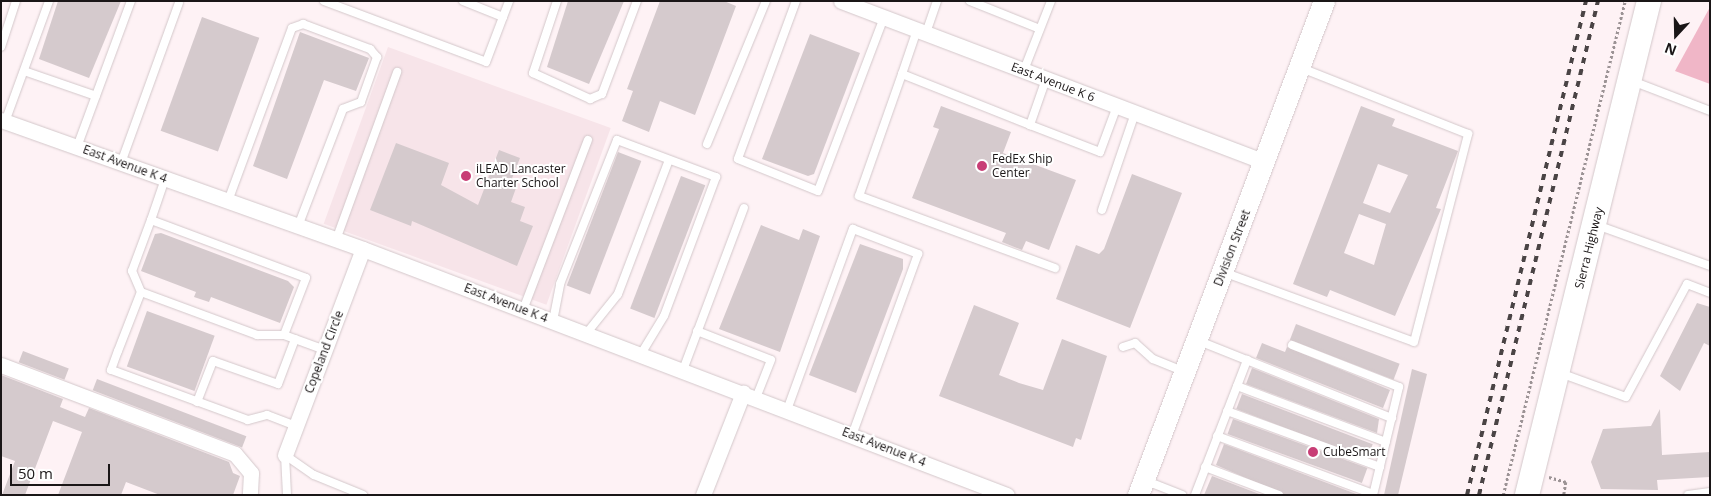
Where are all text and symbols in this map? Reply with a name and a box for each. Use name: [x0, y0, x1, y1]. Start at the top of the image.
north arrow: [1651, 10, 1701, 60]
text: N: [1662, 39, 1679, 60]
street label: East Avenue K 6: [1009, 59, 1097, 105]
street label: East Avenue K 4: [81, 142, 169, 186]
place label: FedEx Ship Center: [992, 152, 1053, 180]
marker: FedEx Ship Center: [976, 160, 988, 172]
place label: iLEAD Lancaster Charter School: [476, 162, 566, 190]
marker: iLEAD Lancaster Charter School: [460, 170, 472, 182]
street label: Sierra Highway: [1572, 206, 1606, 290]
street label: Division Street: [1211, 208, 1253, 288]
street label: East Avenue K 4: [462, 280, 550, 326]
street label: Copeland Circle: [302, 309, 346, 395]
street label: East Avenue K 4: [840, 424, 928, 470]
place label: CubeSmart: [1323, 445, 1386, 459]
marker: CubeSmart: [1307, 446, 1319, 458]
scale bar: [12, 454, 112, 486]
text: 50 m: [18, 463, 53, 483]

